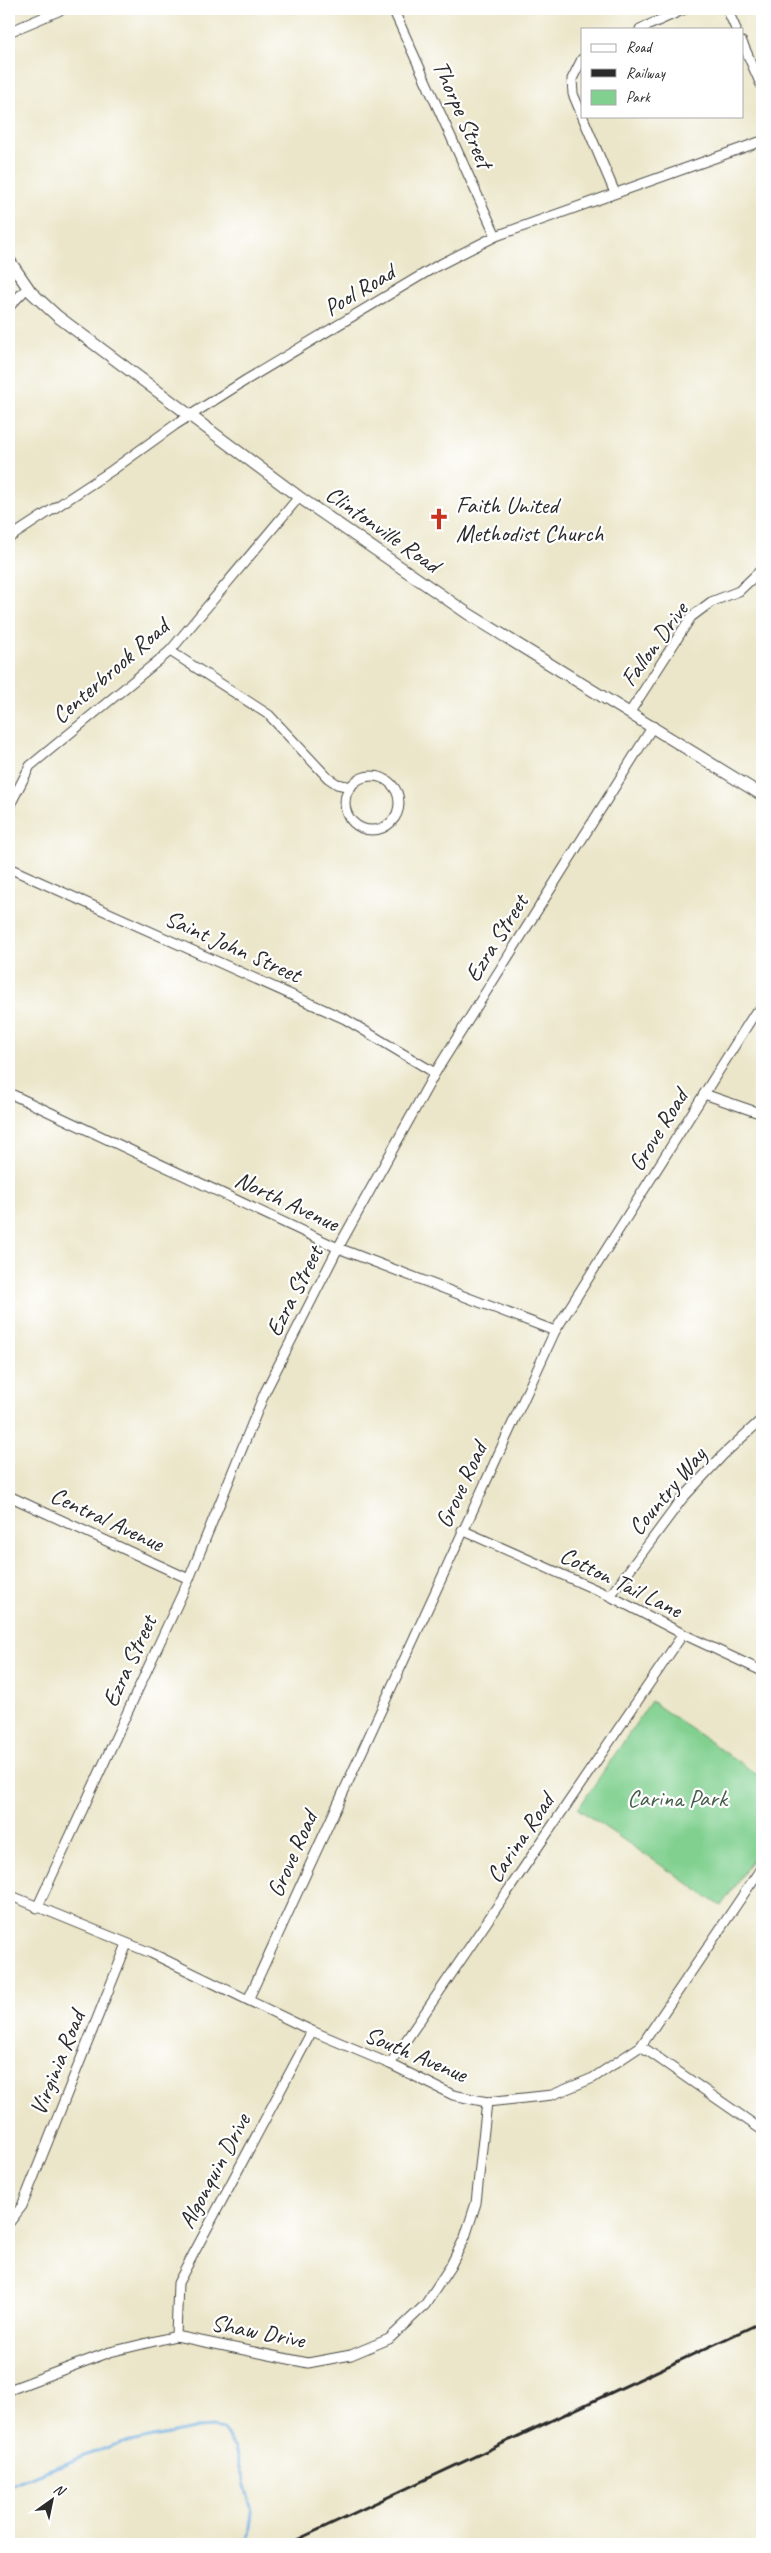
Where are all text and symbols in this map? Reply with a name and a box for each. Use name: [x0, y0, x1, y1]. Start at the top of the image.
legend: [581, 28, 744, 118]
text: Road: [626, 38, 653, 57]
street label: Thorpe Street: [426, 56, 501, 175]
text: Railway: [626, 64, 667, 83]
text: Park: [626, 88, 651, 107]
street label: Pool Road: [318, 255, 403, 323]
street label: Clintonville Road: [320, 479, 449, 581]
place label: Faith United Methodist Church: [456, 490, 604, 548]
church icon: Faith United Methodist Church: [426, 506, 452, 532]
street label: Fallon Drive: [613, 594, 696, 692]
street label: Centerbrook Road: [45, 610, 177, 730]
street label: Ezra Street: [457, 887, 536, 987]
street label: Saint John Street: [160, 903, 307, 990]
street label: Grove Road: [621, 1081, 697, 1176]
street label: North Avenue: [230, 1164, 346, 1239]
street label: Ezra Street: [259, 1239, 330, 1341]
street label: Grove Road: [428, 1434, 495, 1532]
street label: Country Way: [621, 1439, 714, 1541]
street label: Central Avenue: [46, 1480, 170, 1559]
street label: Cotton Tail Lane: [555, 1540, 689, 1625]
street label: Ezra Street: [95, 1609, 164, 1712]
park label: Carina Park: [627, 1783, 729, 1813]
street label: Carina Road: [479, 1785, 563, 1888]
street label: Grove Road: [260, 1803, 326, 1902]
street label: Virginia Road: [23, 2003, 93, 2120]
street label: South Avenue: [360, 2019, 474, 2090]
street label: Algonquin Drive: [171, 2106, 258, 2234]
street label: Shaw Drive: [209, 2307, 310, 2355]
north arrow: [28, 2476, 78, 2526]
text: N: [51, 2480, 69, 2500]

